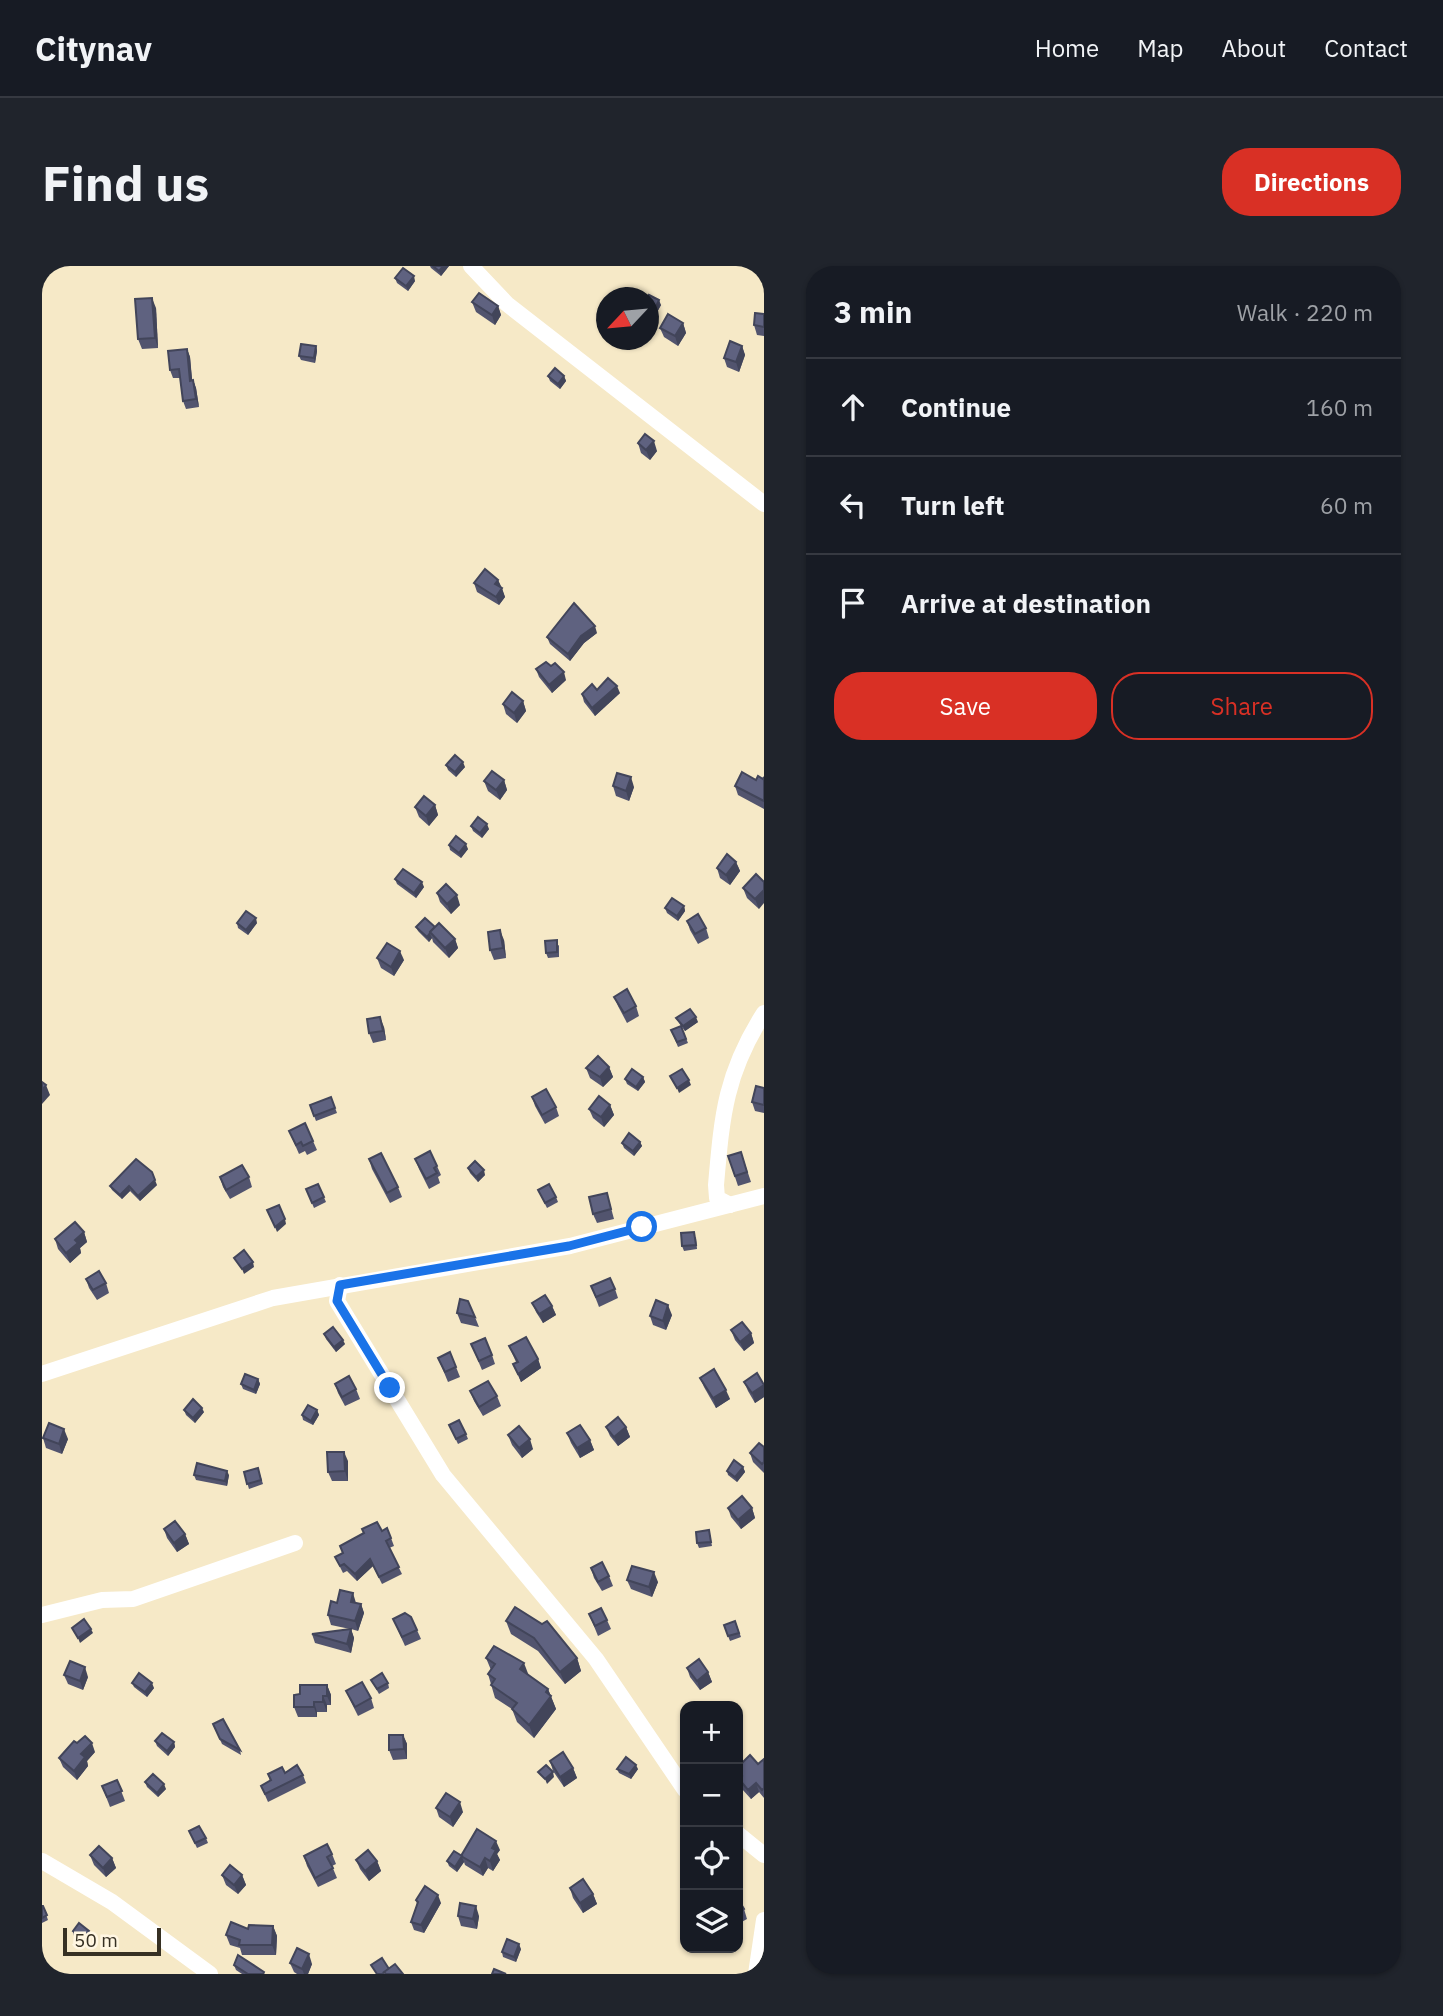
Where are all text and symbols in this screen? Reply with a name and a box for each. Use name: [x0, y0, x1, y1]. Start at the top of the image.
text: Citynav: [35, 27, 152, 70]
text: Home: [1035, 32, 1099, 64]
text: Map: [1137, 32, 1183, 64]
text: About: [1221, 32, 1286, 64]
text: Contact: [1324, 32, 1408, 64]
button: Directions: [1222, 148, 1401, 216]
text: Find us: [42, 151, 209, 214]
north arrow: [596, 287, 659, 350]
text: 3 min: [834, 292, 912, 331]
text: Walk · 220 m: [1237, 297, 1373, 327]
icon: ahead: [834, 388, 872, 426]
text: Continue: [901, 390, 1011, 424]
text: 160 m: [1306, 392, 1373, 422]
icon: left: [834, 486, 872, 524]
text: Turn left: [901, 488, 1004, 522]
text: 60 m: [1320, 490, 1373, 520]
icon: arrive: [834, 584, 872, 622]
text: Arrive at destination: [901, 586, 1151, 620]
button: Save: [834, 672, 1097, 740]
button: Share: [1111, 672, 1373, 740]
route start: [626, 1211, 657, 1242]
route end: [374, 1372, 405, 1403]
map controls: [680, 1701, 743, 1953]
button: +: [680, 1701, 743, 1764]
button: −: [680, 1764, 743, 1827]
button: locate: [680, 1827, 743, 1890]
button: layers: [680, 1890, 743, 1953]
scale bar: [63, 1925, 161, 1957]
text: 50 m: [74, 1928, 118, 1952]

